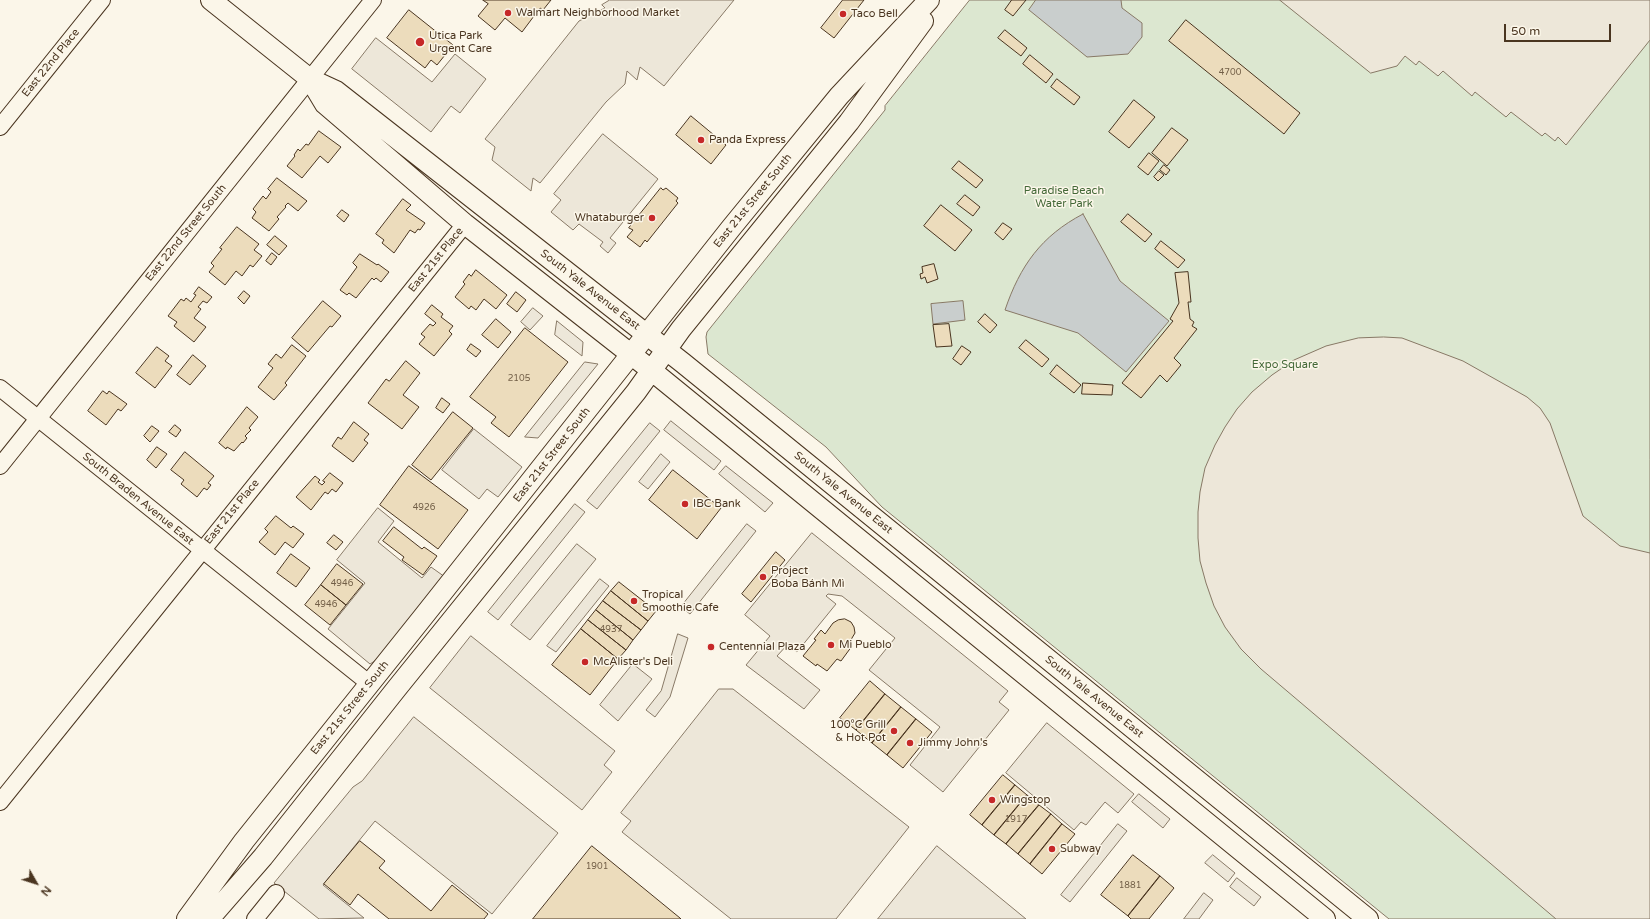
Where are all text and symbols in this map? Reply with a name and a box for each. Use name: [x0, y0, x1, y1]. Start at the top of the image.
place label: Walmart Neighborhood Market: [516, 6, 680, 20]
place label: Taco Bell: [851, 7, 898, 21]
marker: Walmart Neighborhood Market: [503, 8, 513, 18]
marker: Taco Bell: [838, 9, 848, 19]
scale bar: [1506, 16, 1613, 42]
text: 50 m: [1511, 24, 1540, 38]
street label: East 22nd Place: [19, 26, 83, 100]
place label: Utica Park Urgent Care: [429, 29, 492, 55]
marker: Utica Park Urgent Care: [414, 36, 426, 48]
house number: 4700: [1219, 68, 1241, 78]
place label: Panda Express: [709, 133, 786, 147]
marker: Panda Express: [696, 135, 706, 145]
street label: East 21st Street South: [711, 151, 795, 251]
street label: East 22nd Street South: [143, 182, 229, 284]
park label: Paradise Beach Water Park: [1024, 184, 1104, 210]
place label: Whataburger: [575, 211, 644, 225]
marker: Whataburger: [647, 213, 657, 223]
street label: East 21st Place: [406, 225, 466, 295]
street label: South Yale Avenue East: [538, 247, 642, 333]
park label: Expo Square: [1252, 358, 1318, 372]
house number: 2105: [508, 374, 530, 384]
street label: East 21st Street South: [511, 405, 593, 505]
street label: South Yale Avenue East: [791, 449, 895, 537]
street label: South Braden Avenue East: [80, 450, 196, 548]
street label: East 21st Place: [202, 477, 262, 547]
place label: IBC Bank: [693, 497, 741, 511]
marker: IBC Bank: [680, 499, 690, 509]
house number: 4926: [413, 503, 435, 513]
place label: Project Boba Bánh Mì: [771, 564, 845, 590]
marker: Project Boba Bánh Mì: [758, 572, 768, 582]
house number: 4946: [331, 579, 353, 589]
place label: Tropical Smoothie Cafe: [642, 588, 719, 614]
marker: Tropical Smoothie Cafe: [629, 596, 639, 606]
house number: 4946: [315, 600, 337, 610]
house number: 4937: [600, 625, 622, 635]
place label: Mi Pueblo: [839, 638, 892, 652]
place label: Centennial Plaza: [719, 640, 805, 654]
marker: Mi Pueblo: [826, 640, 836, 650]
marker: Centennial Plaza: [706, 642, 716, 652]
street label: South Yale Avenue East: [1042, 653, 1146, 741]
place label: McAlister's Deli: [593, 655, 673, 669]
marker: McAlister's Deli: [580, 657, 590, 667]
street label: East 21st Street South: [308, 658, 392, 758]
place label: 100°C Grill & Hot Pot: [830, 718, 886, 744]
marker: 100°C Grill & Hot Pot: [889, 726, 899, 736]
place label: Jimmy John's: [918, 736, 988, 750]
marker: Jimmy John's: [905, 738, 915, 748]
place label: Wingstop: [1000, 793, 1050, 807]
marker: Wingstop: [987, 795, 997, 805]
house number: 1917: [1005, 815, 1027, 825]
place label: Subway: [1060, 842, 1101, 856]
marker: Subway: [1047, 844, 1057, 854]
house number: 1901: [586, 862, 608, 872]
north arrow: [16, 863, 56, 903]
house number: 1881: [1119, 881, 1141, 891]
text: N: [38, 883, 54, 898]

